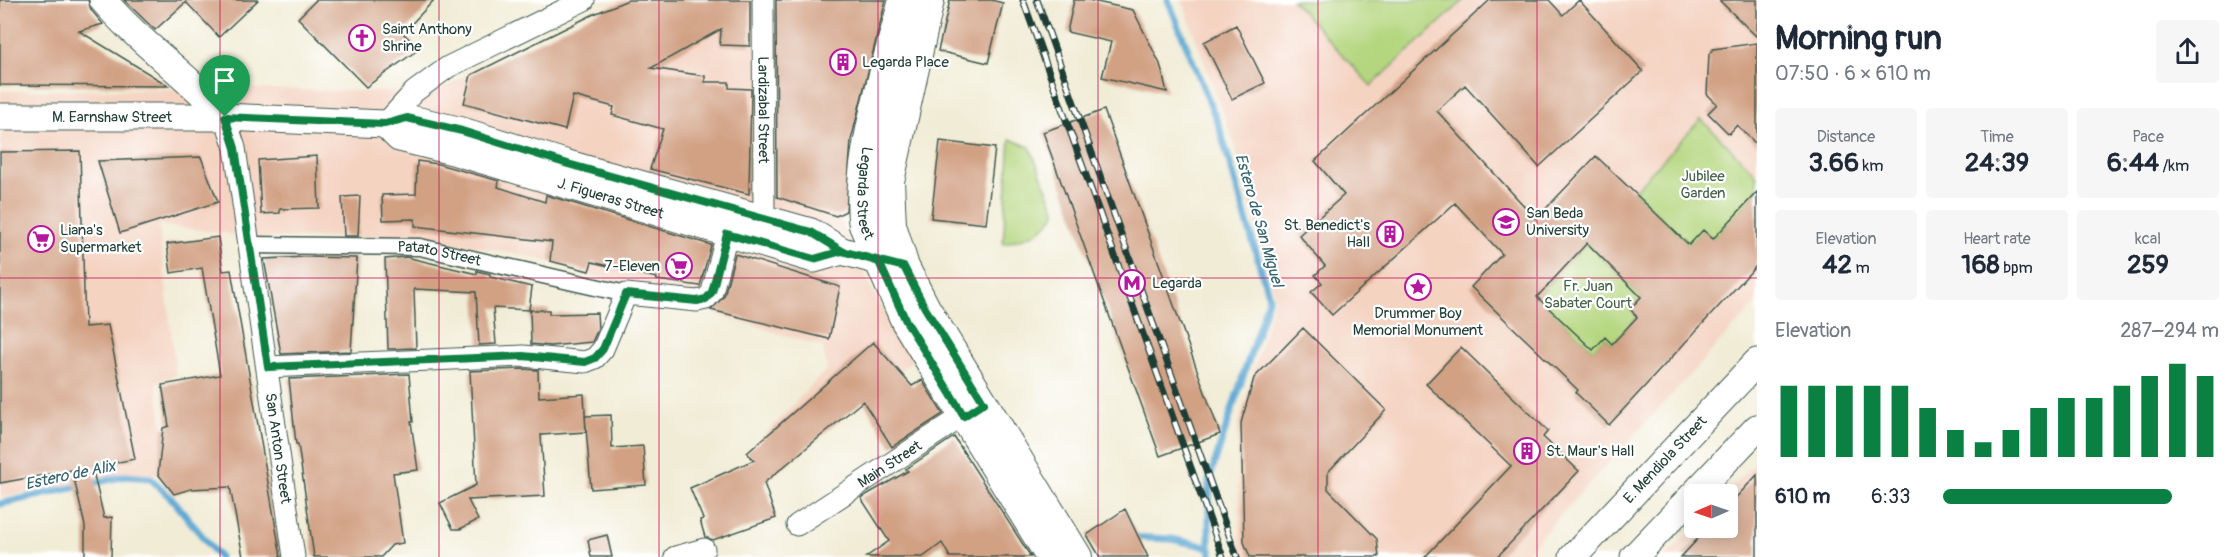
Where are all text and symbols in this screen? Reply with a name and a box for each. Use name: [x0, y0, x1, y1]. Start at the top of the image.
text: Morning run: [1775, 18, 1942, 59]
place label: Saint Anthony Shrine: [382, 20, 472, 56]
button: share: [2156, 20, 2219, 83]
church icon: Saint Anthony Shrine: [347, 23, 377, 53]
building icon: Legarda Place: [828, 47, 858, 77]
place label: Legarda Place: [862, 53, 949, 72]
pin: [199, 55, 250, 117]
street label: Lardizabal Street: [753, 56, 773, 165]
text: 07:50 · 6 × 610 m: [1775, 61, 1931, 86]
icon: arrive: [208, 64, 241, 97]
street label: M. Earnshaw Street: [52, 108, 173, 127]
text: Distance: [1817, 127, 1875, 147]
text: Time: [1980, 127, 2014, 147]
text: Pace: [2132, 127, 2164, 147]
street label: Legarda Street: [852, 145, 879, 244]
text: 3.66: [1809, 147, 1859, 179]
text: 24:39: [1965, 147, 2029, 179]
text: 6:44: [2107, 147, 2159, 179]
water label: Estero de San Miguel: [1230, 151, 1288, 291]
text: km: [1859, 156, 1883, 176]
text: /km: [2159, 156, 2189, 176]
park label: Jubilee Garden: [1680, 167, 1726, 203]
street label: J. Figueras Street: [555, 174, 667, 224]
place label: San Beda University: [1526, 204, 1589, 240]
school or university icon: San Beda University: [1491, 207, 1521, 237]
place label: St. Benedict's Hall: [1284, 216, 1370, 252]
building icon: St. Benedict's Hall: [1375, 219, 1405, 249]
place label: Liana's Supermarket: [60, 221, 142, 257]
supermarket icon: Liana's Supermarket: [26, 224, 56, 254]
text: Elevation: [1816, 229, 1876, 249]
text: Heart rate: [1963, 229, 2031, 249]
text: kcal: [2135, 229, 2161, 249]
street label: Patato Street: [397, 238, 484, 271]
text: 42: [1822, 249, 1852, 281]
text: 168: [1961, 249, 2000, 281]
text: 259: [2127, 249, 2169, 281]
supermarket icon: 7-Eleven: [664, 251, 694, 281]
place label: 7-Eleven: [605, 257, 660, 276]
text: m: [1852, 258, 1870, 278]
text: bpm: [2000, 258, 2033, 278]
metro station icon: Legarda: [1117, 268, 1147, 298]
place icon: Drummer Boy Memorial Monument: [1403, 272, 1433, 302]
place label: Legarda: [1152, 274, 1202, 293]
park label: Fr. Juan Sabater Court: [1544, 277, 1633, 313]
place label: Drummer Boy Memorial Monument: [1353, 304, 1484, 340]
text: Elevation: [1775, 318, 1851, 343]
text: 287–294 m: [2120, 318, 2219, 343]
street label: San Anton Street: [260, 392, 295, 506]
street label: E. Mendiola Street: [1619, 411, 1712, 508]
street label: Main Street: [854, 436, 926, 492]
building icon: St. Maur's Hall: [1512, 436, 1542, 466]
place label: St. Maur's Hall: [1546, 442, 1634, 461]
water label: Estero de Alix: [23, 455, 119, 494]
north arrow: [1684, 484, 1738, 538]
map controls: [1684, 484, 1738, 538]
text: 610 m: [1775, 484, 1830, 509]
text: 6:33: [1871, 484, 1910, 509]

